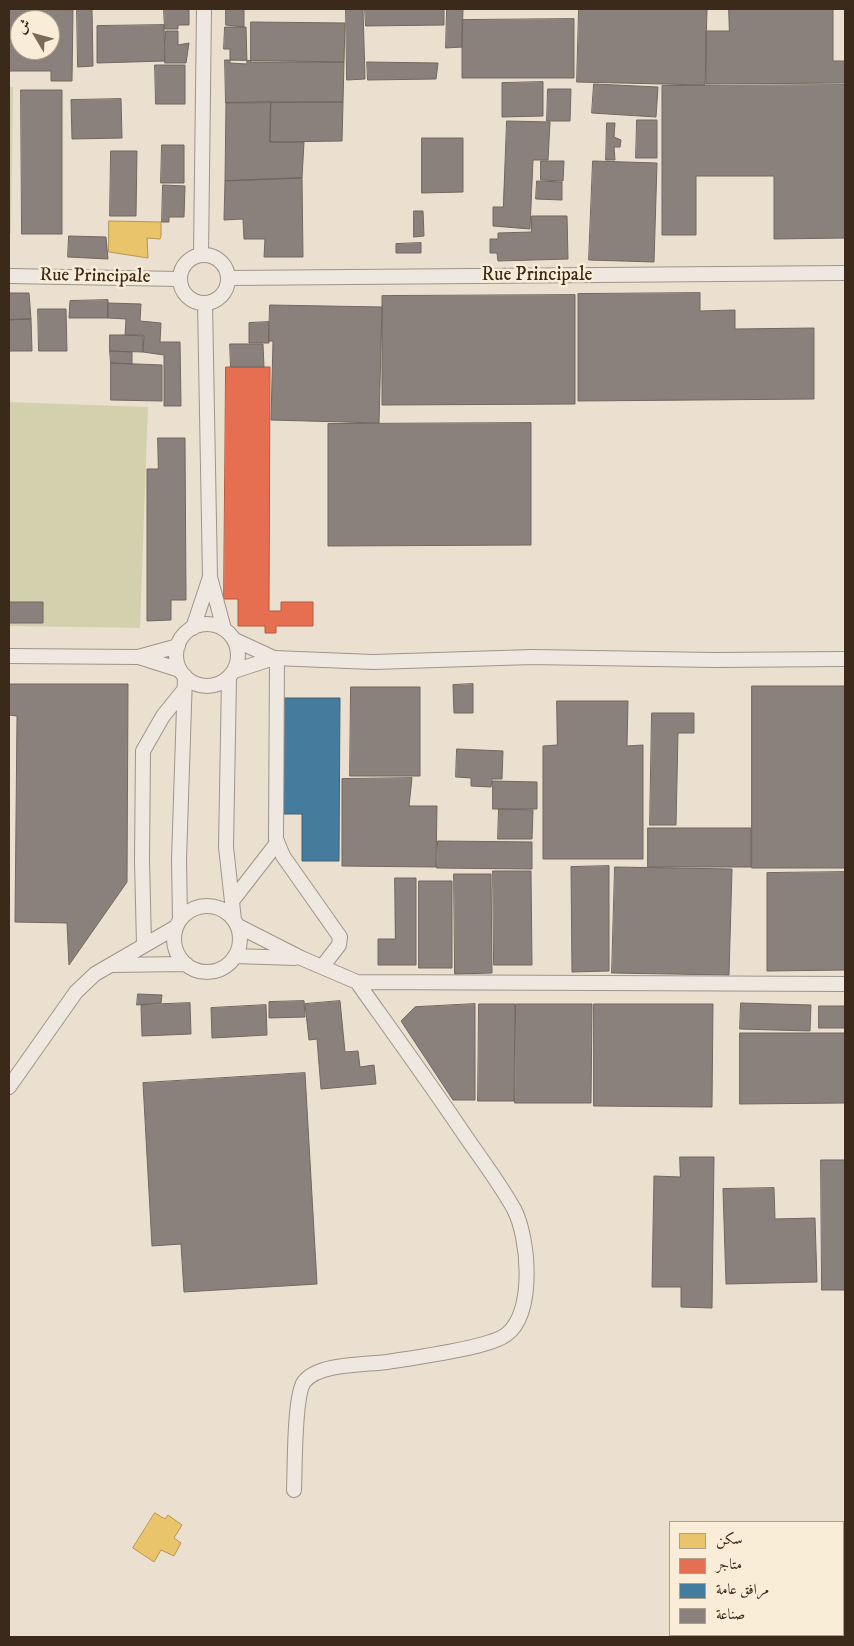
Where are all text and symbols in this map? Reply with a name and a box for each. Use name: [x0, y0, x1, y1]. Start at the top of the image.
north arrow: [10, 10, 60, 60]
text: ش: [12, 16, 35, 38]
street label: Rue Principale: [39, 265, 151, 289]
street label: Rue Principale: [482, 265, 592, 287]
legend: [669, 1521, 844, 1636]
text: سكن: [716, 1530, 743, 1549]
text: متاجر: [716, 1555, 742, 1574]
text: مرافق عامة: [716, 1580, 769, 1599]
text: صناعة: [716, 1605, 745, 1624]

